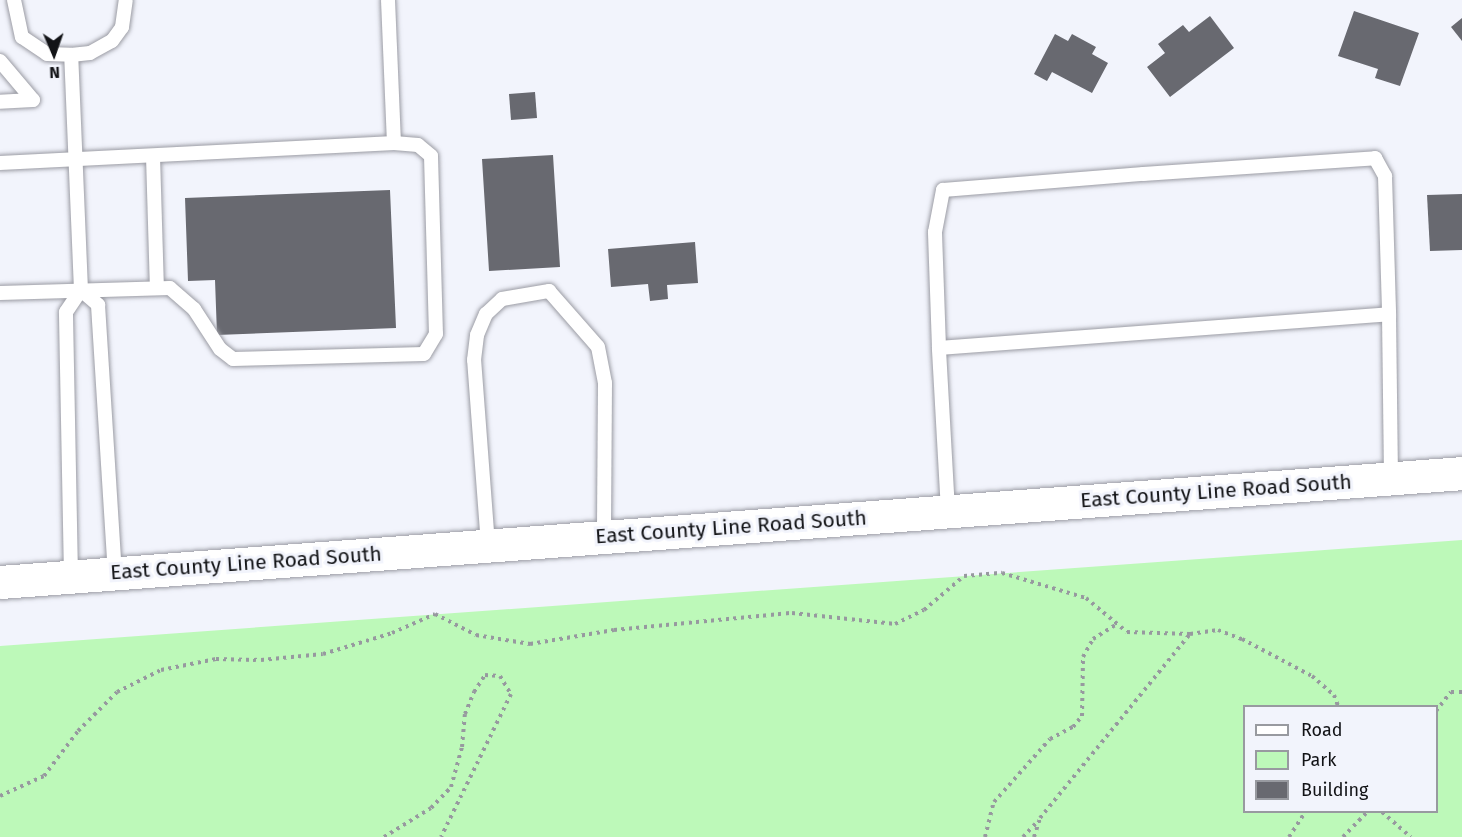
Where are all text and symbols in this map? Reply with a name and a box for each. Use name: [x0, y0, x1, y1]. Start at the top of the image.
north arrow: [24, 24, 84, 84]
text: N: [49, 63, 60, 82]
street label: East County Line Road South: [1079, 469, 1353, 513]
street label: East County Line Road South: [594, 505, 868, 549]
street label: East County Line Road South: [109, 541, 383, 585]
legend: [1243, 705, 1438, 813]
text: Road: [1301, 719, 1343, 741]
text: Park: [1301, 749, 1336, 771]
text: Building: [1301, 779, 1368, 801]

